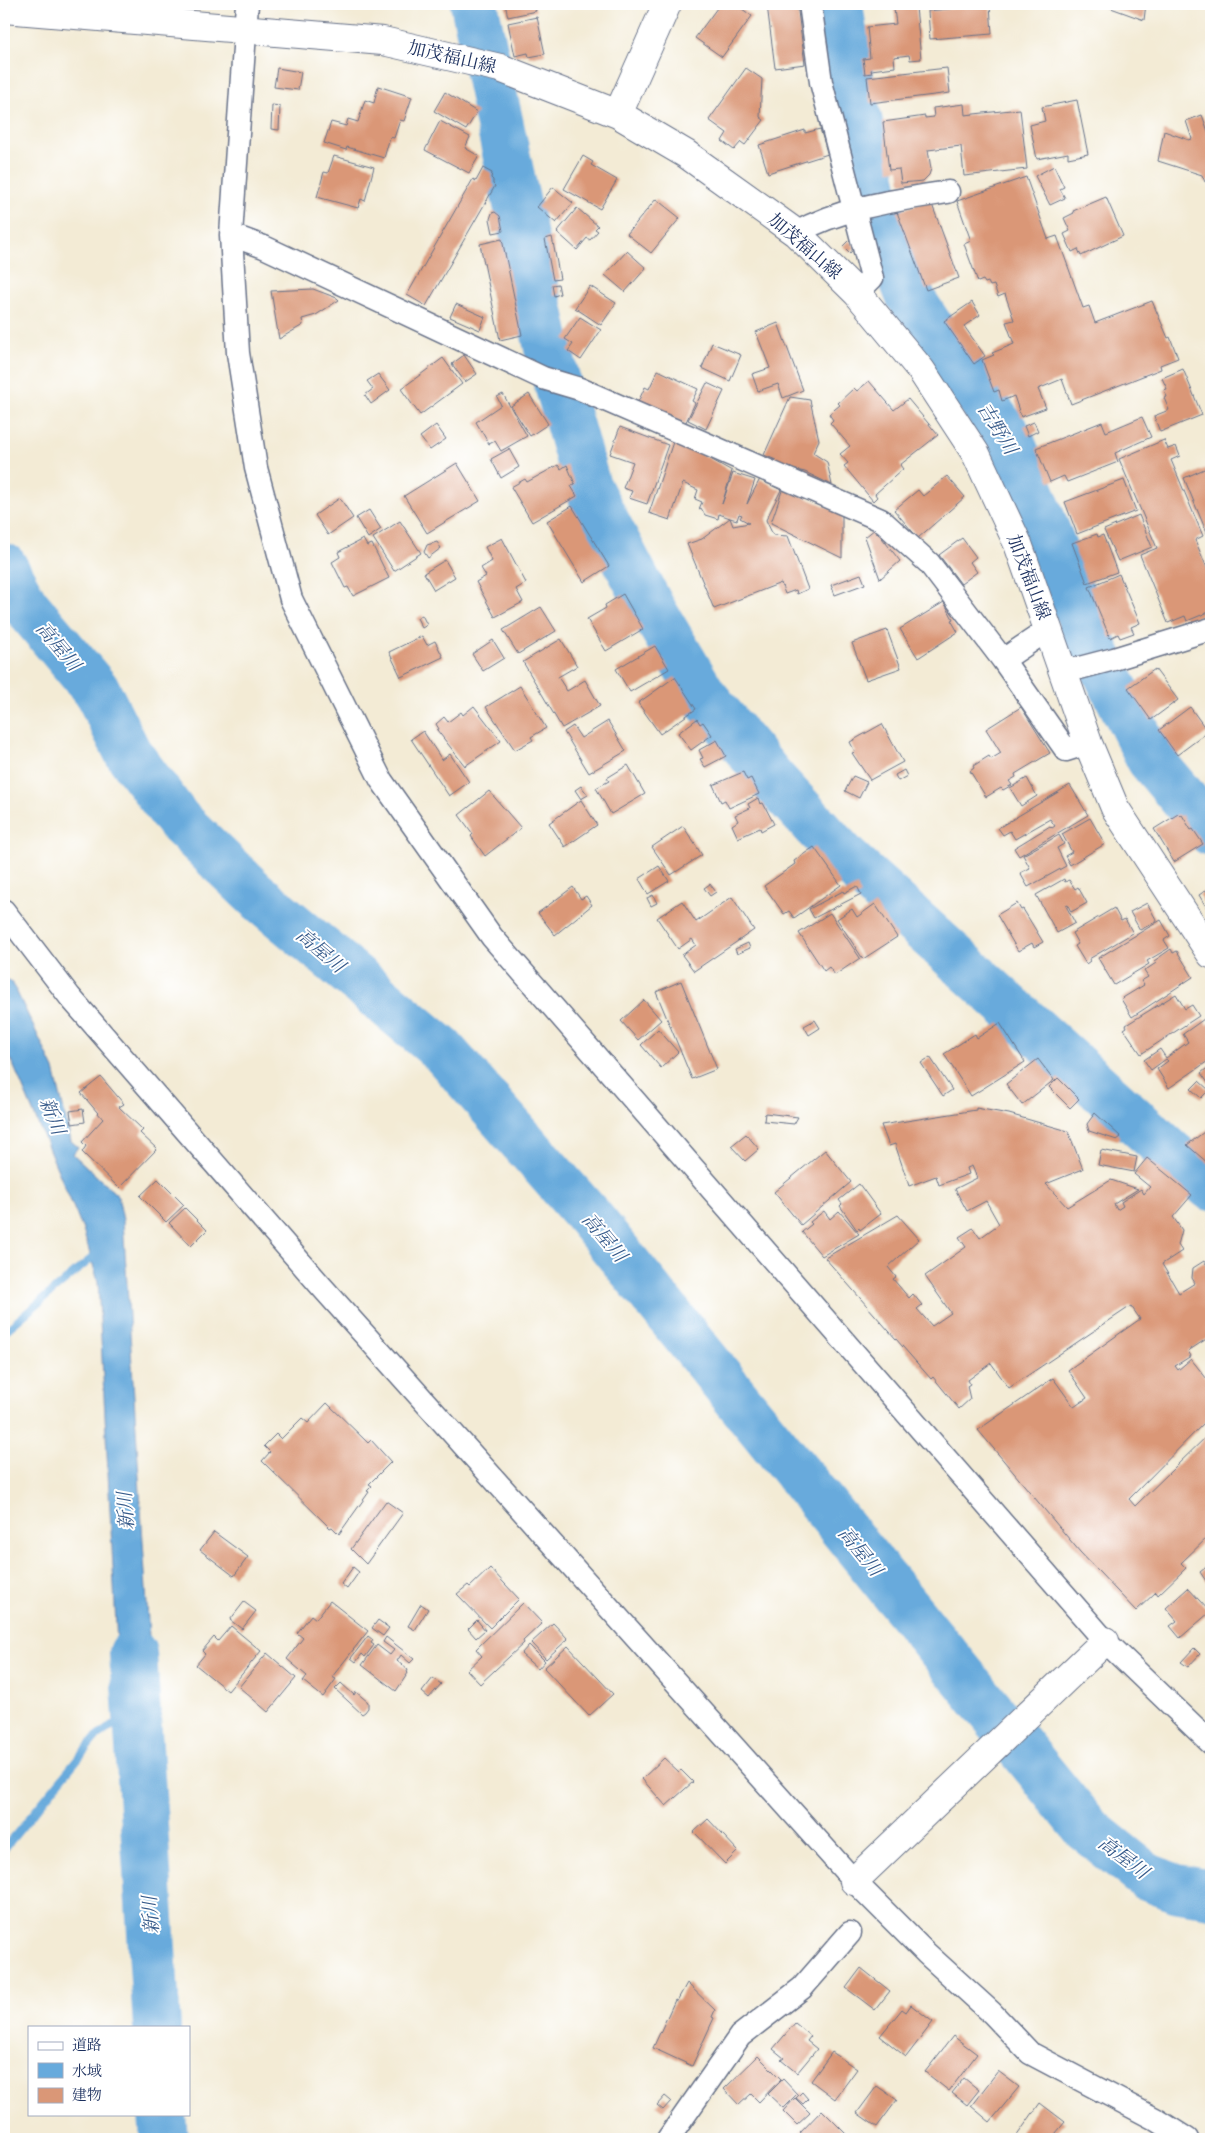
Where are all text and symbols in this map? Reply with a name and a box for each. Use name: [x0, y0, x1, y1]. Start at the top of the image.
street label: 加茂福山線: [405, 36, 498, 81]
street label: 加茂福山線: [762, 208, 846, 286]
water label: 吉野川: [970, 398, 1023, 462]
street label: 加茂福山線: [1000, 531, 1055, 624]
water label: 高屋川: [29, 617, 87, 679]
water label: 高屋川: [290, 923, 351, 981]
water label: 新川: [32, 1094, 71, 1141]
water label: 高屋川: [575, 1208, 633, 1270]
water label: 新川: [113, 1489, 141, 1531]
water label: 高屋川: [831, 1522, 889, 1584]
water label: 高屋川: [1092, 1831, 1155, 1887]
water label: 新川: [138, 1893, 166, 1935]
legend: [28, 2026, 190, 2116]
text: 道路: [72, 2036, 102, 2057]
text: 水域: [72, 2062, 102, 2083]
text: 建物: [72, 2086, 102, 2107]

